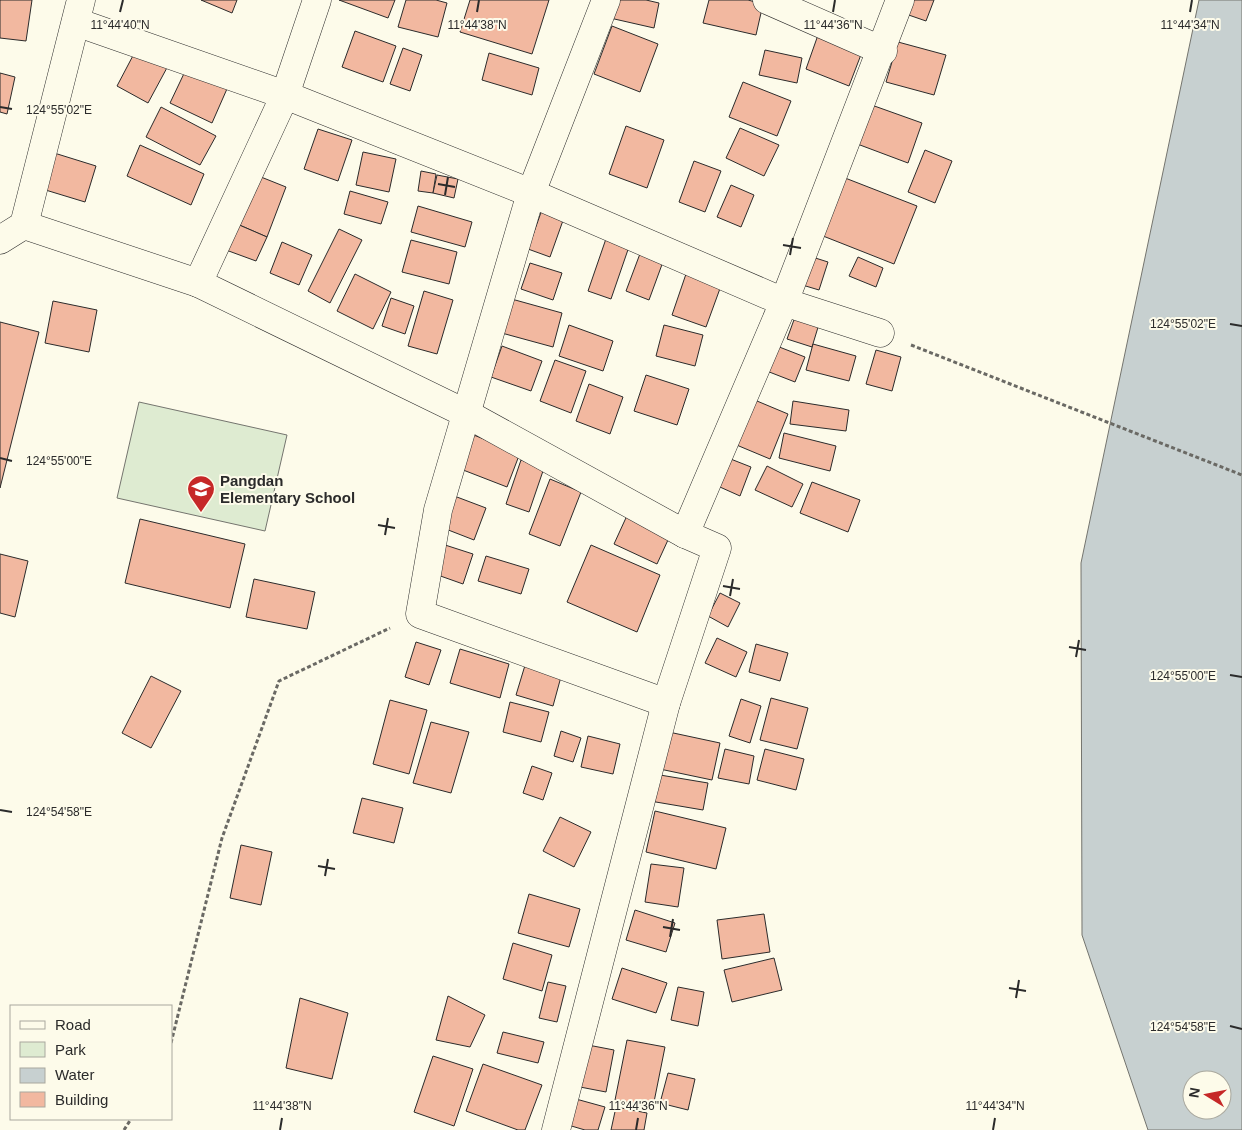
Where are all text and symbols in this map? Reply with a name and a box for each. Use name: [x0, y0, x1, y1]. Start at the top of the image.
text: 11°44'40"N: [90, 18, 150, 32]
text: 11°44'38"N: [447, 18, 507, 32]
text: 11°44'36"N: [803, 18, 863, 32]
text: 11°44'34"N: [1160, 18, 1220, 32]
text: 124°55'02"E: [26, 103, 92, 117]
text: 124°55'02"E: [1150, 317, 1216, 331]
text: 124°55'00"E: [26, 454, 92, 468]
place label: Pangdan Elementary School: [220, 472, 355, 506]
school or university icon: Pangdan Elementary School: [186, 474, 216, 513]
text: 124°55'00"E: [1150, 669, 1216, 683]
text: 124°54'58"E: [26, 805, 92, 819]
legend: [10, 1005, 172, 1120]
text: Road: [55, 1016, 91, 1033]
text: 124°54'58"E: [1150, 1020, 1216, 1034]
text: Park: [55, 1041, 86, 1058]
text: Water: [55, 1066, 94, 1083]
north arrow: [1182, 1070, 1232, 1120]
text: N: [1185, 1086, 1203, 1099]
text: Building: [55, 1091, 108, 1108]
text: 11°44'38"N: [252, 1099, 312, 1113]
text: 11°44'36"N: [608, 1099, 668, 1113]
text: 11°44'34"N: [965, 1099, 1025, 1113]

